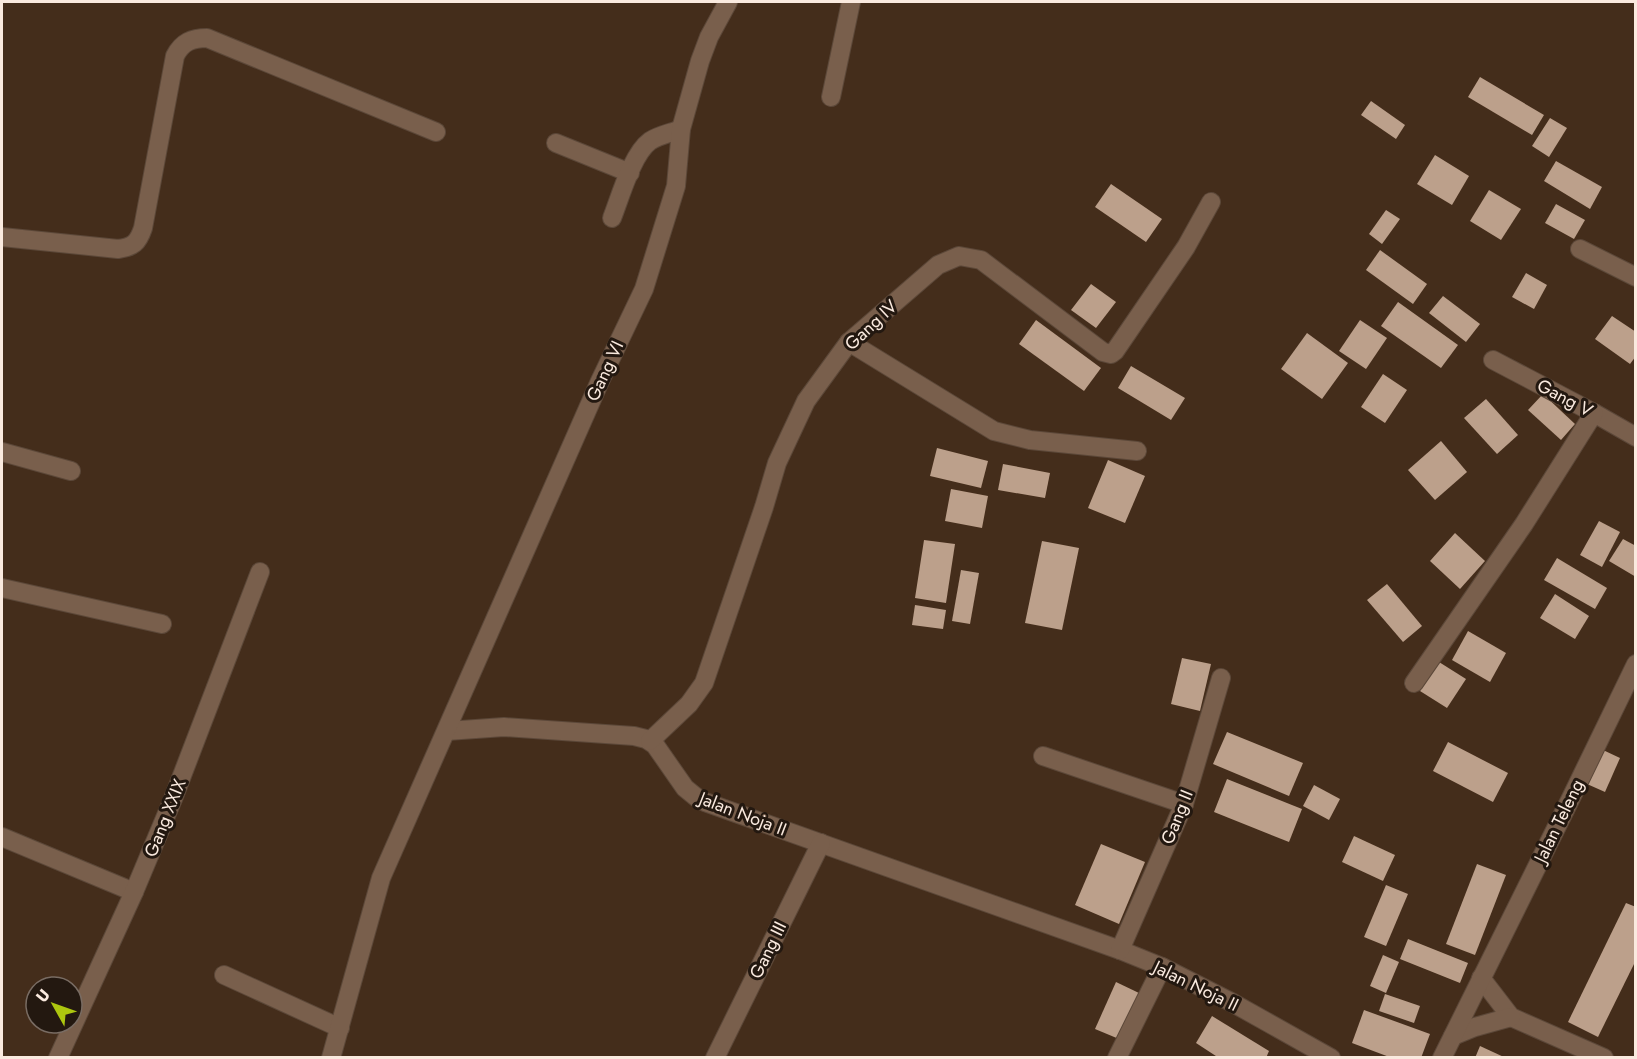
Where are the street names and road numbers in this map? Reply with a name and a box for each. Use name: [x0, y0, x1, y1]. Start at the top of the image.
street label: Gang IV: [839, 294, 903, 356]
street label: Gang VI: [580, 336, 630, 406]
street label: Gang V: [1533, 373, 1598, 424]
street label: Gang XXIX: [138, 775, 192, 861]
street label: Jalan Teleng: [1527, 775, 1590, 869]
street label: Jalan Noja II: [694, 785, 791, 843]
street label: Gang II: [1154, 786, 1200, 848]
street label: Gang III: [743, 917, 793, 983]
street label: Jalan Noja II: [1147, 953, 1243, 1018]

